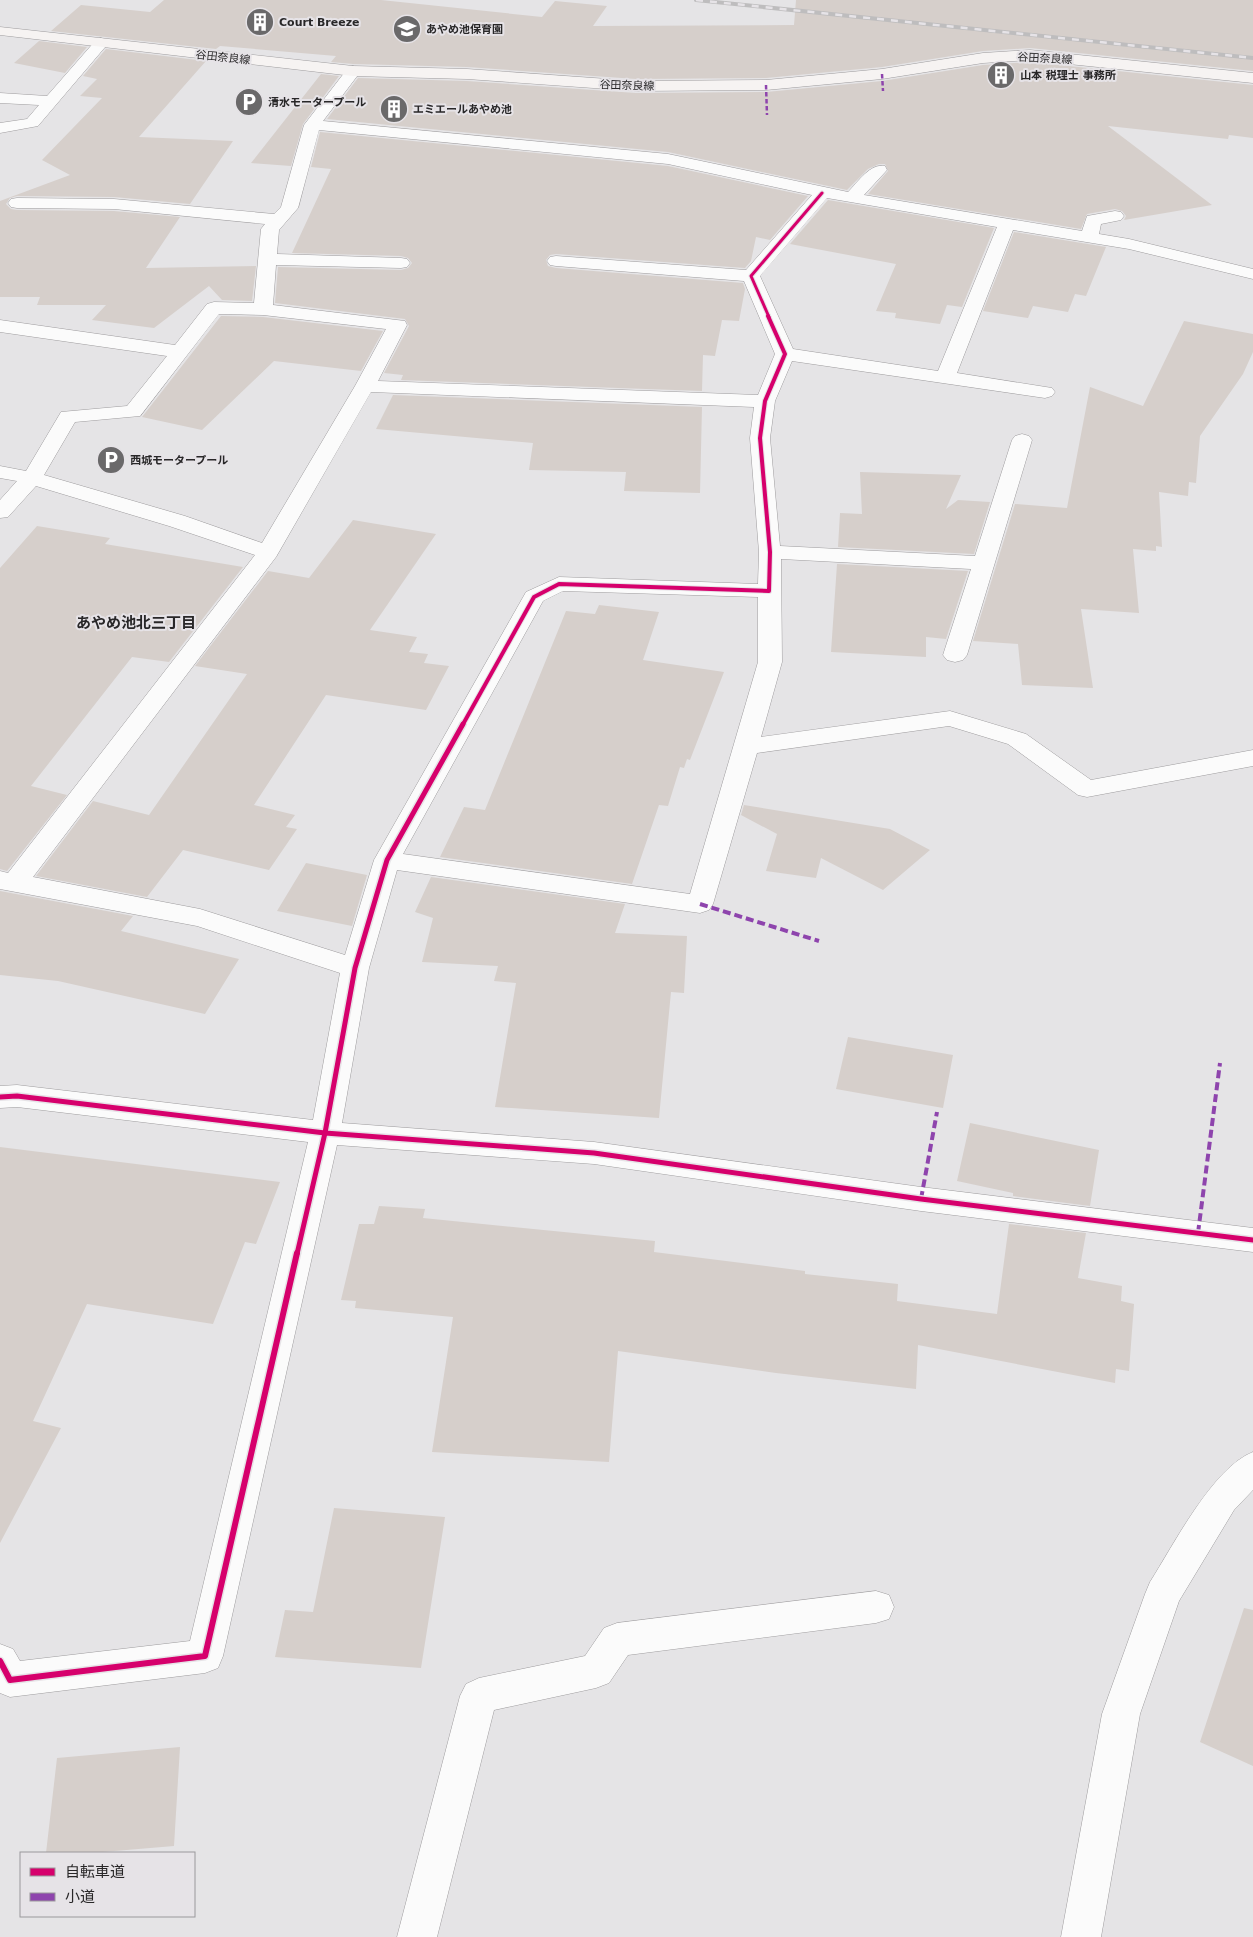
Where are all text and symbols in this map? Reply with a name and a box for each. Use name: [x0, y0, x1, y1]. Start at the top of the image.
building icon: Court Breeze: [245, 7, 275, 37]
school or university icon: あやめ池保育園: [392, 14, 422, 44]
place label: Court Breeze: [279, 16, 360, 29]
place label: あやめ池保育園: [426, 23, 503, 36]
street label: 谷田奈良線: [195, 48, 251, 67]
street label: 谷田奈良線: [1017, 51, 1073, 66]
building icon: 山本 税理士 事務所: [986, 60, 1016, 90]
place label: 山本 税理士 事務所: [1020, 69, 1116, 82]
street label: 谷田奈良線: [599, 78, 655, 93]
parking icon: 清水モータープール: [234, 87, 264, 117]
building icon: エミエールあやめ池: [379, 94, 409, 124]
place label: 清水モータープール: [268, 96, 366, 109]
place label: エミエールあやめ池: [413, 103, 512, 116]
parking icon: 西城モータープール: [96, 445, 126, 475]
place label: 西城モータープール: [130, 454, 228, 467]
district label: あやめ池北三丁目: [76, 614, 196, 632]
legend: [20, 1852, 195, 1917]
text: 自転車道: [65, 1863, 125, 1881]
text: 小道: [65, 1888, 95, 1906]

